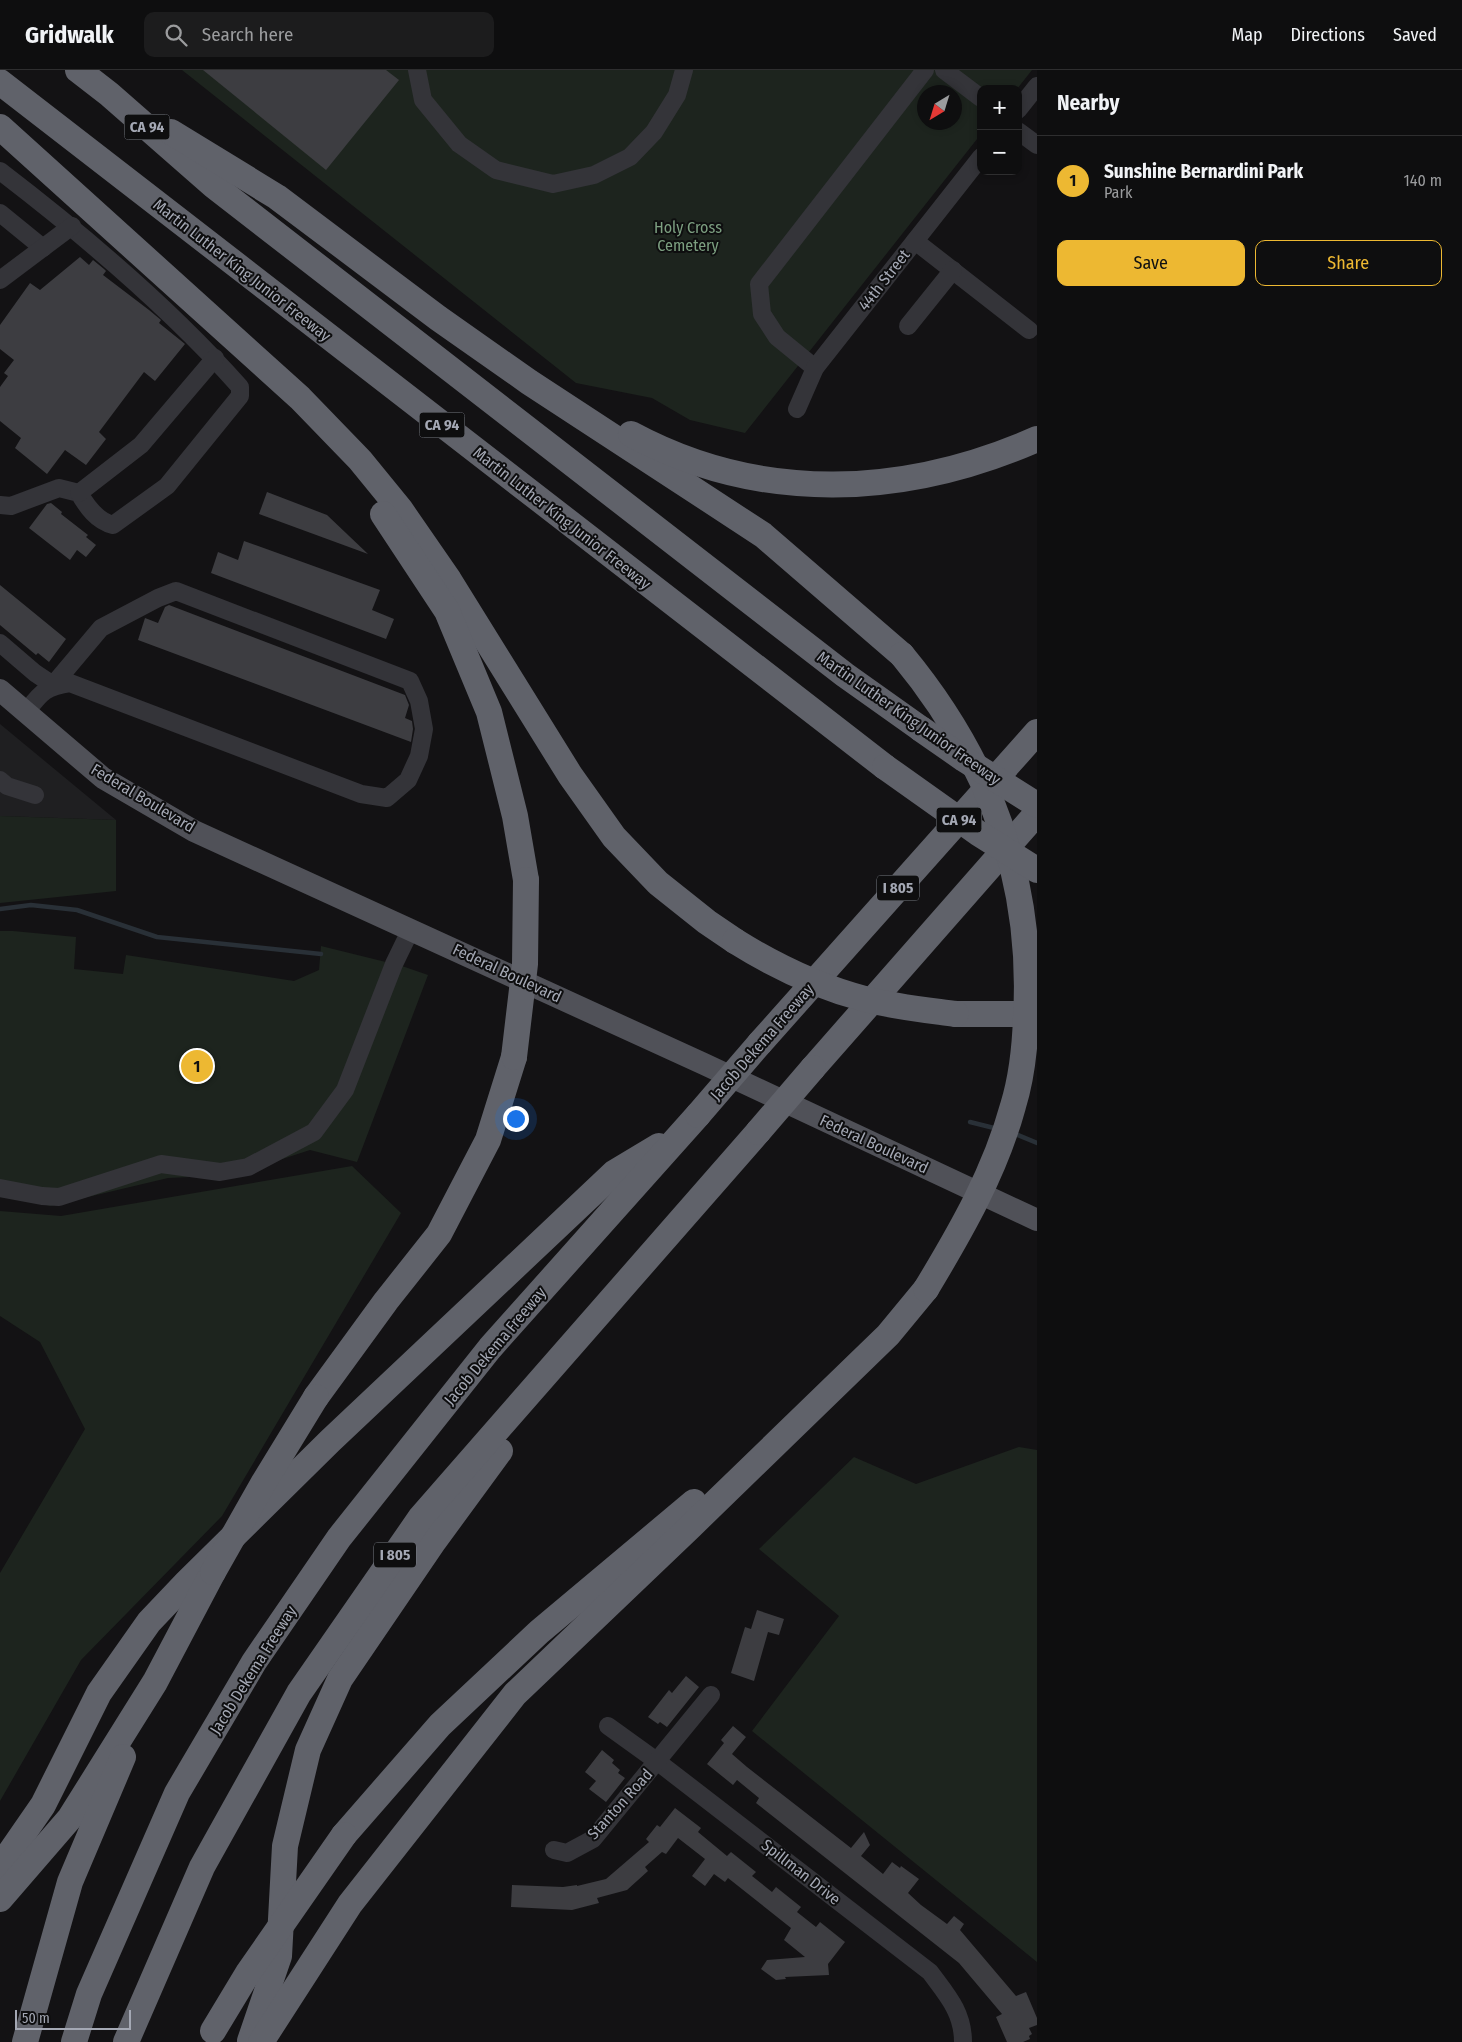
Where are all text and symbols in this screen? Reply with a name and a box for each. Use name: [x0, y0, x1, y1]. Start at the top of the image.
search box: [144, 12, 494, 57]
text: Gridwalk: [25, 21, 114, 49]
icon: search: [162, 21, 190, 49]
text: Search here: [202, 23, 293, 46]
text: Map: [1231, 24, 1263, 46]
text: Directions: [1291, 24, 1365, 46]
text: Saved: [1393, 24, 1437, 46]
north arrow: [917, 85, 962, 130]
map controls: [977, 85, 1022, 175]
button: +: [977, 85, 1022, 130]
text: Nearby: [1057, 90, 1119, 116]
road number: CA 94: [124, 114, 170, 140]
button: −: [977, 130, 1022, 175]
text: Sunshine Bernardini Park: [1104, 160, 1303, 183]
text: 1: [1070, 171, 1076, 190]
text: 140 m: [1404, 171, 1442, 190]
text: Park: [1104, 183, 1132, 202]
street label: Martin Luther King Junior Freeway: [149, 195, 335, 346]
park label: Holy Cross Cemetery: [654, 218, 722, 255]
button: Save: [1057, 240, 1245, 286]
button: Share: [1255, 240, 1442, 286]
street label: 44th Street: [854, 245, 914, 314]
road number: CA 94: [420, 412, 464, 438]
street label: Martin Luther King Junior Freeway: [469, 443, 655, 594]
street label: Martin Luther King Junior Freeway: [813, 647, 1005, 789]
street label: Federal Boulevard: [88, 760, 198, 836]
road number: CA 94: [936, 808, 982, 832]
road number: I 805: [877, 876, 919, 900]
street label: Federal Boulevard: [450, 940, 564, 1006]
street label: Jacob Dekema Freeway: [706, 979, 818, 1104]
pin: 1: [181, 1047, 213, 1085]
your location: [503, 1106, 529, 1132]
street label: Federal Boulevard: [817, 1111, 931, 1177]
street label: Jacob Dekema Freeway: [440, 1282, 550, 1409]
road number: I 805: [374, 1542, 416, 1568]
street label: Jacob Dekema Freeway: [206, 1601, 301, 1738]
street label: Stanton Road: [583, 1765, 657, 1843]
street label: Spillman Drive: [758, 1835, 844, 1909]
scale bar: [15, 2007, 131, 2030]
text: 50 m: [22, 2010, 50, 2027]

